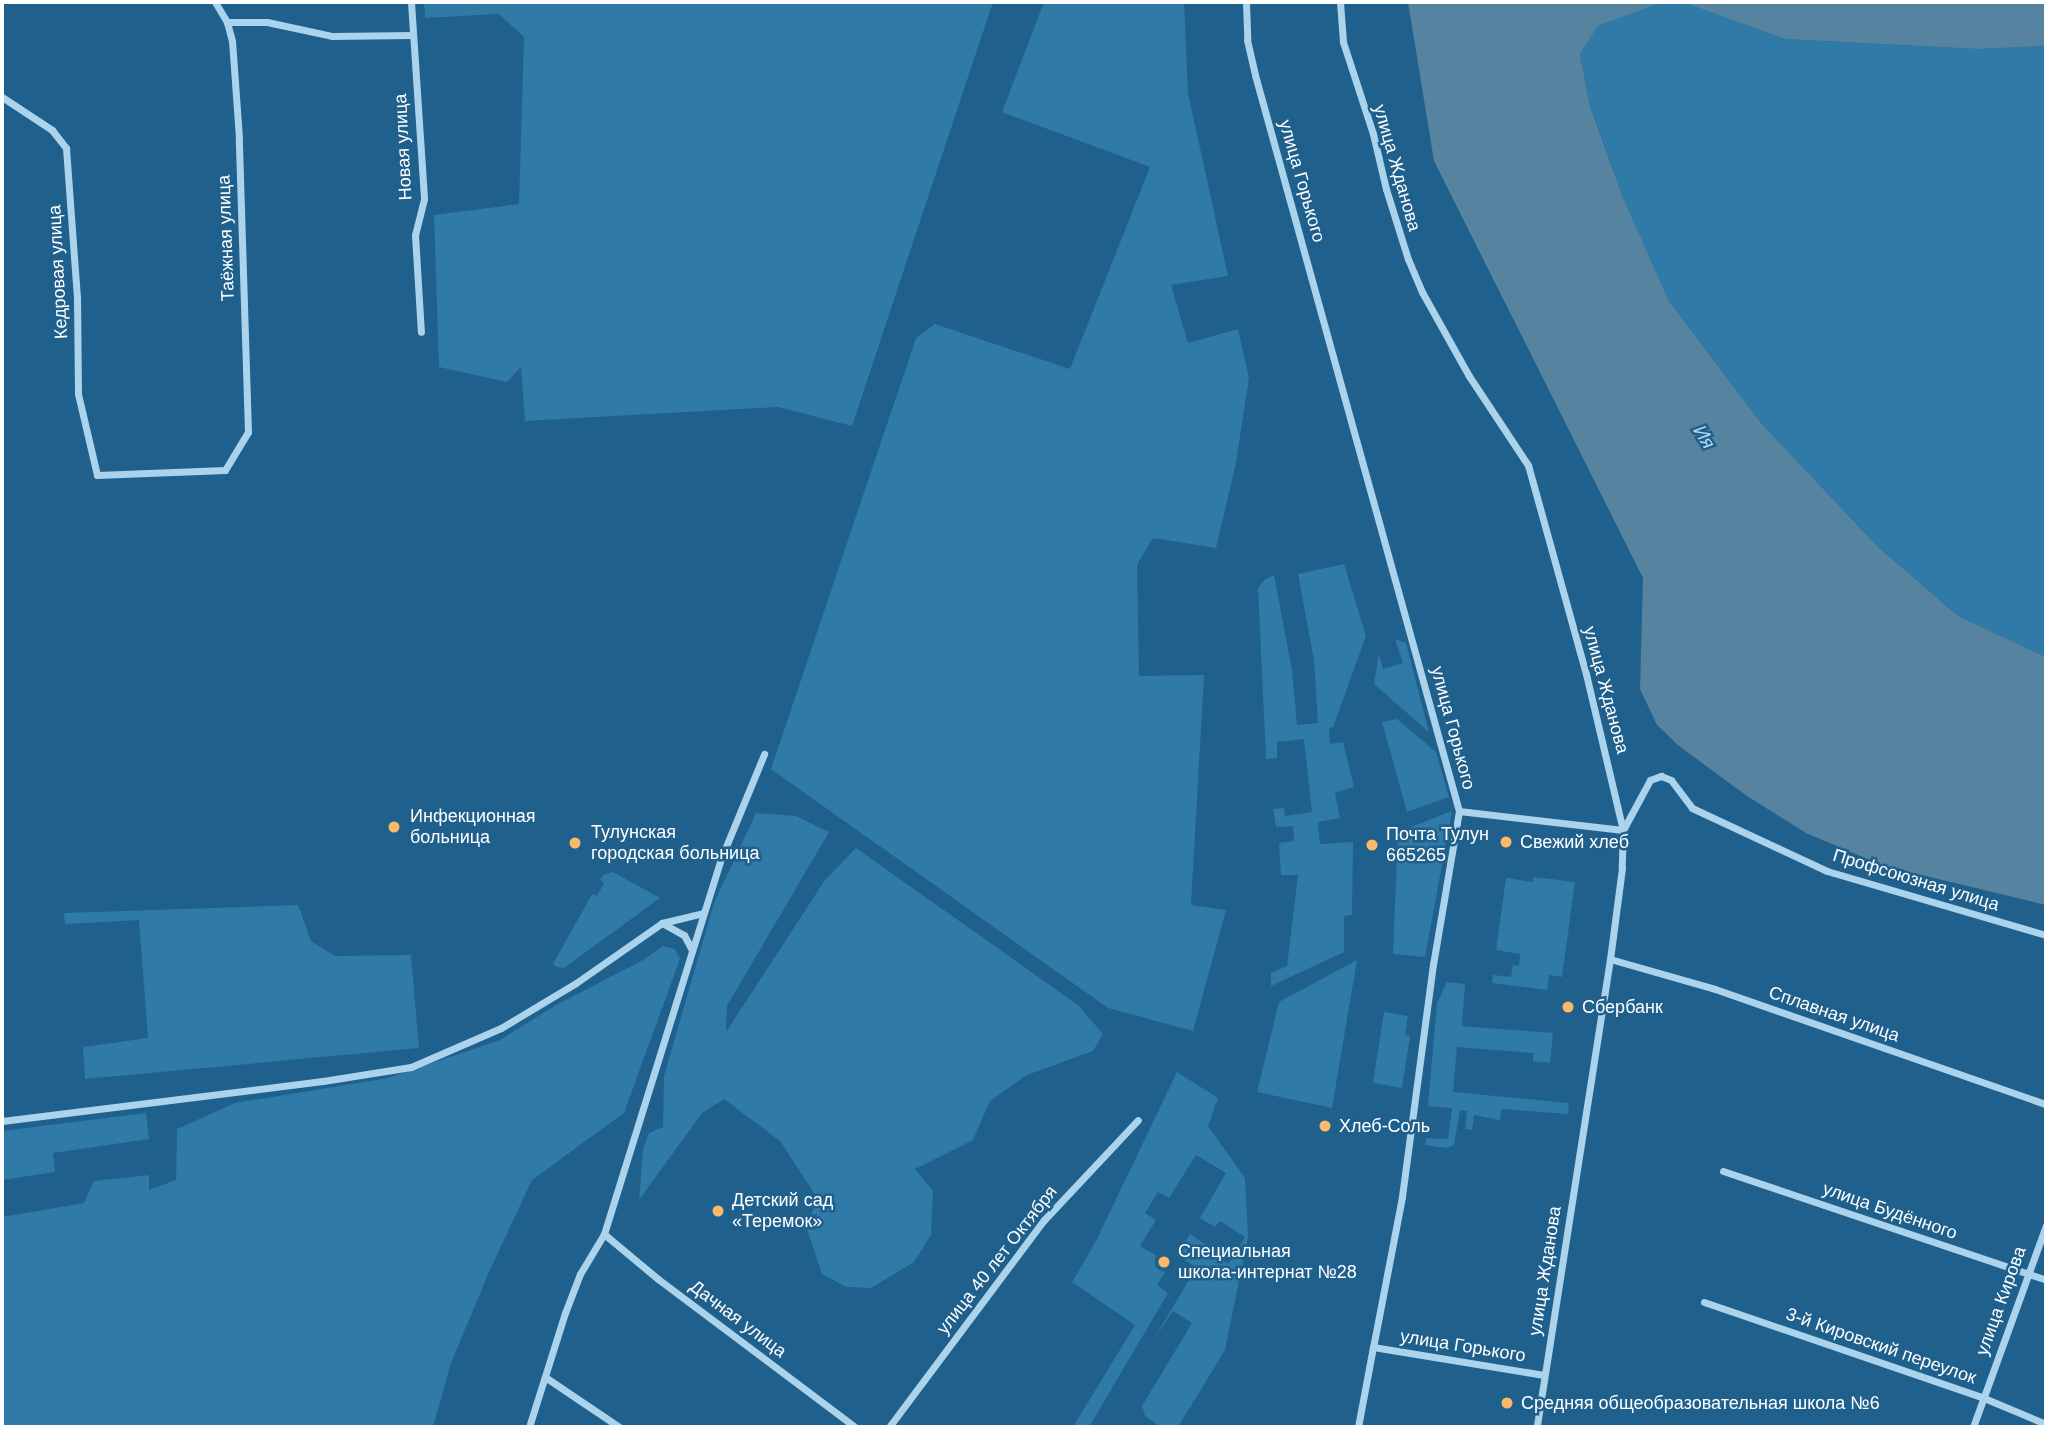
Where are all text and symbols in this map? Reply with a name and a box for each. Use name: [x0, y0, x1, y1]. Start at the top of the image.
street label: Новая улица: [389, 93, 417, 201]
street label: улица Жданова: [1369, 102, 1425, 234]
street label: улица Горького: [1274, 117, 1330, 245]
street label: Таёжная улица: [213, 174, 239, 302]
street label: Кедровая улица: [44, 204, 72, 340]
water label: Ия: [1688, 421, 1720, 453]
street label: улица Жданова: [1579, 624, 1633, 756]
street label: улица Горького: [1426, 664, 1480, 792]
place label: Инфекционная больница: [410, 806, 536, 848]
marker: Инфекционная больница: [384, 817, 404, 837]
place label: Тулунская городская больница: [591, 822, 759, 864]
place label: Почта Тулун 665265: [1386, 824, 1489, 866]
place label: Свежий хлеб: [1520, 831, 1629, 853]
marker: Тулунская городская больница: [565, 833, 585, 853]
marker: Свежий хлеб: [1498, 834, 1514, 850]
marker: Почта Тулун 665265: [1364, 837, 1380, 853]
street label: Профсоюзная улица: [1830, 844, 2002, 916]
street label: Сплавная улица: [1766, 981, 1902, 1047]
place label: Сбербанк: [1582, 996, 1663, 1018]
marker: Сбербанк: [1560, 999, 1576, 1015]
place label: Хлеб-Соль: [1339, 1115, 1430, 1137]
marker: Хлеб-Соль: [1317, 1118, 1333, 1134]
street label: улица Будённого: [1820, 1178, 1960, 1244]
street label: улица 40 лет Октября: [932, 1181, 1062, 1339]
place label: Детский сад «Теремок»: [732, 1190, 833, 1232]
marker: Детский сад «Теремок»: [710, 1203, 726, 1219]
street label: улица Жданова: [1524, 1205, 1566, 1337]
place label: Специальная школа-интернат №28: [1178, 1241, 1357, 1284]
street label: улица Кирова: [1971, 1244, 2031, 1358]
marker: Специальная школа-интернат №28: [1156, 1254, 1172, 1270]
street label: Дачная улица: [685, 1276, 791, 1362]
street label: 3-й Кировский переулок: [1783, 1303, 1979, 1389]
street label: улица Горького: [1399, 1325, 1527, 1367]
place label: Средняя общеобразовательная школа №6: [1521, 1392, 1880, 1414]
marker: Средняя общеобразовательная школа №6: [1499, 1395, 1515, 1411]

